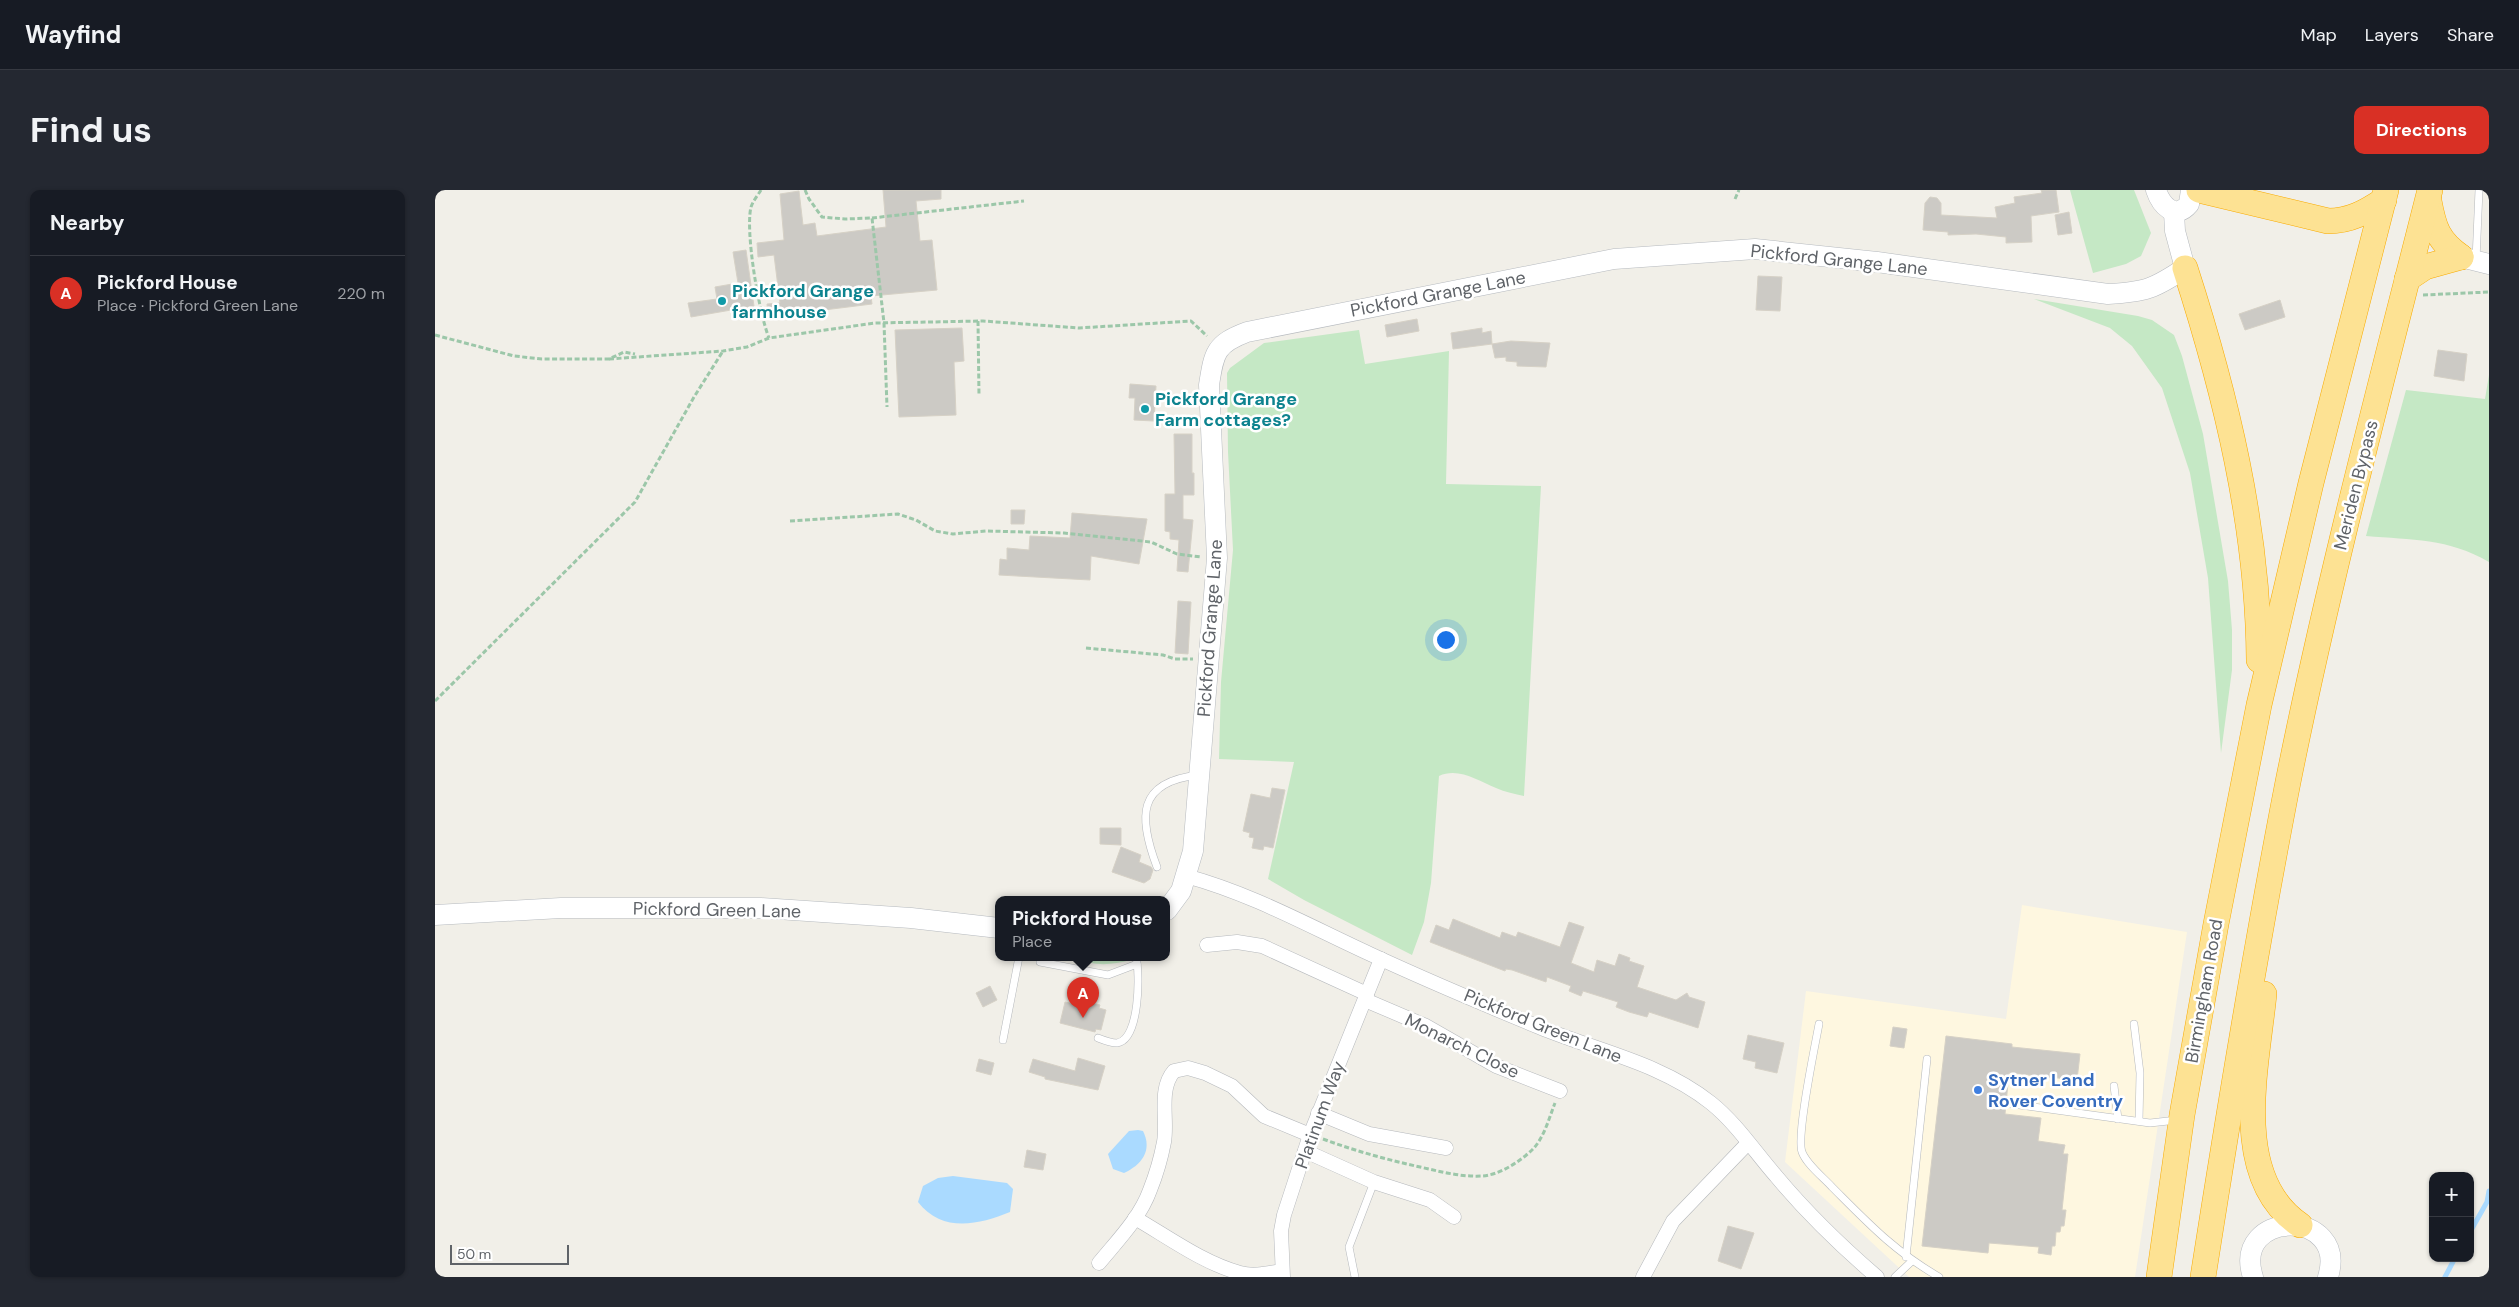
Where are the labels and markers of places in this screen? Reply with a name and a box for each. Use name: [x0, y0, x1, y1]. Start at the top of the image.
place label: Pickford Grange farmhouse: [732, 279, 874, 324]
marker: Pickford Grange farmhouse: [716, 295, 728, 307]
place label: Pickford Grange Farm cottages?: [1155, 387, 1297, 432]
marker: Pickford Grange Farm cottages?: [1139, 403, 1151, 415]
pin: A: [1067, 977, 1099, 1018]
place label: Sytner Land Rover Coventry: [1988, 1068, 2123, 1113]
marker: Sytner Land Rover Coventry: [1972, 1084, 1984, 1096]

